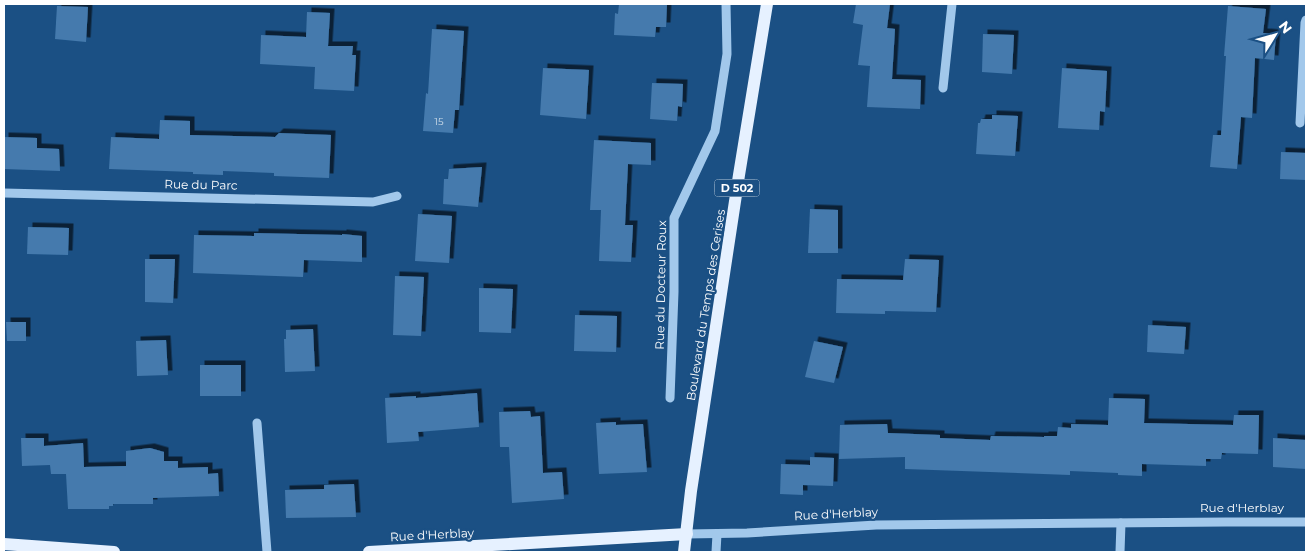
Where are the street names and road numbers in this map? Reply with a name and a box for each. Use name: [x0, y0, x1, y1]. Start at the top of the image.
street label: Rue du Parc: [164, 176, 238, 193]
road number: D 502: [714, 180, 760, 197]
street label: Boulevard du Temps des Cerises: [683, 208, 728, 402]
street label: Rue du Docteur Roux: [652, 220, 669, 350]
street label: Rue d'Herblay: [1200, 500, 1285, 515]
street label: Rue d'Herblay: [794, 504, 879, 523]
street label: Rue d'Herblay: [390, 525, 475, 544]

